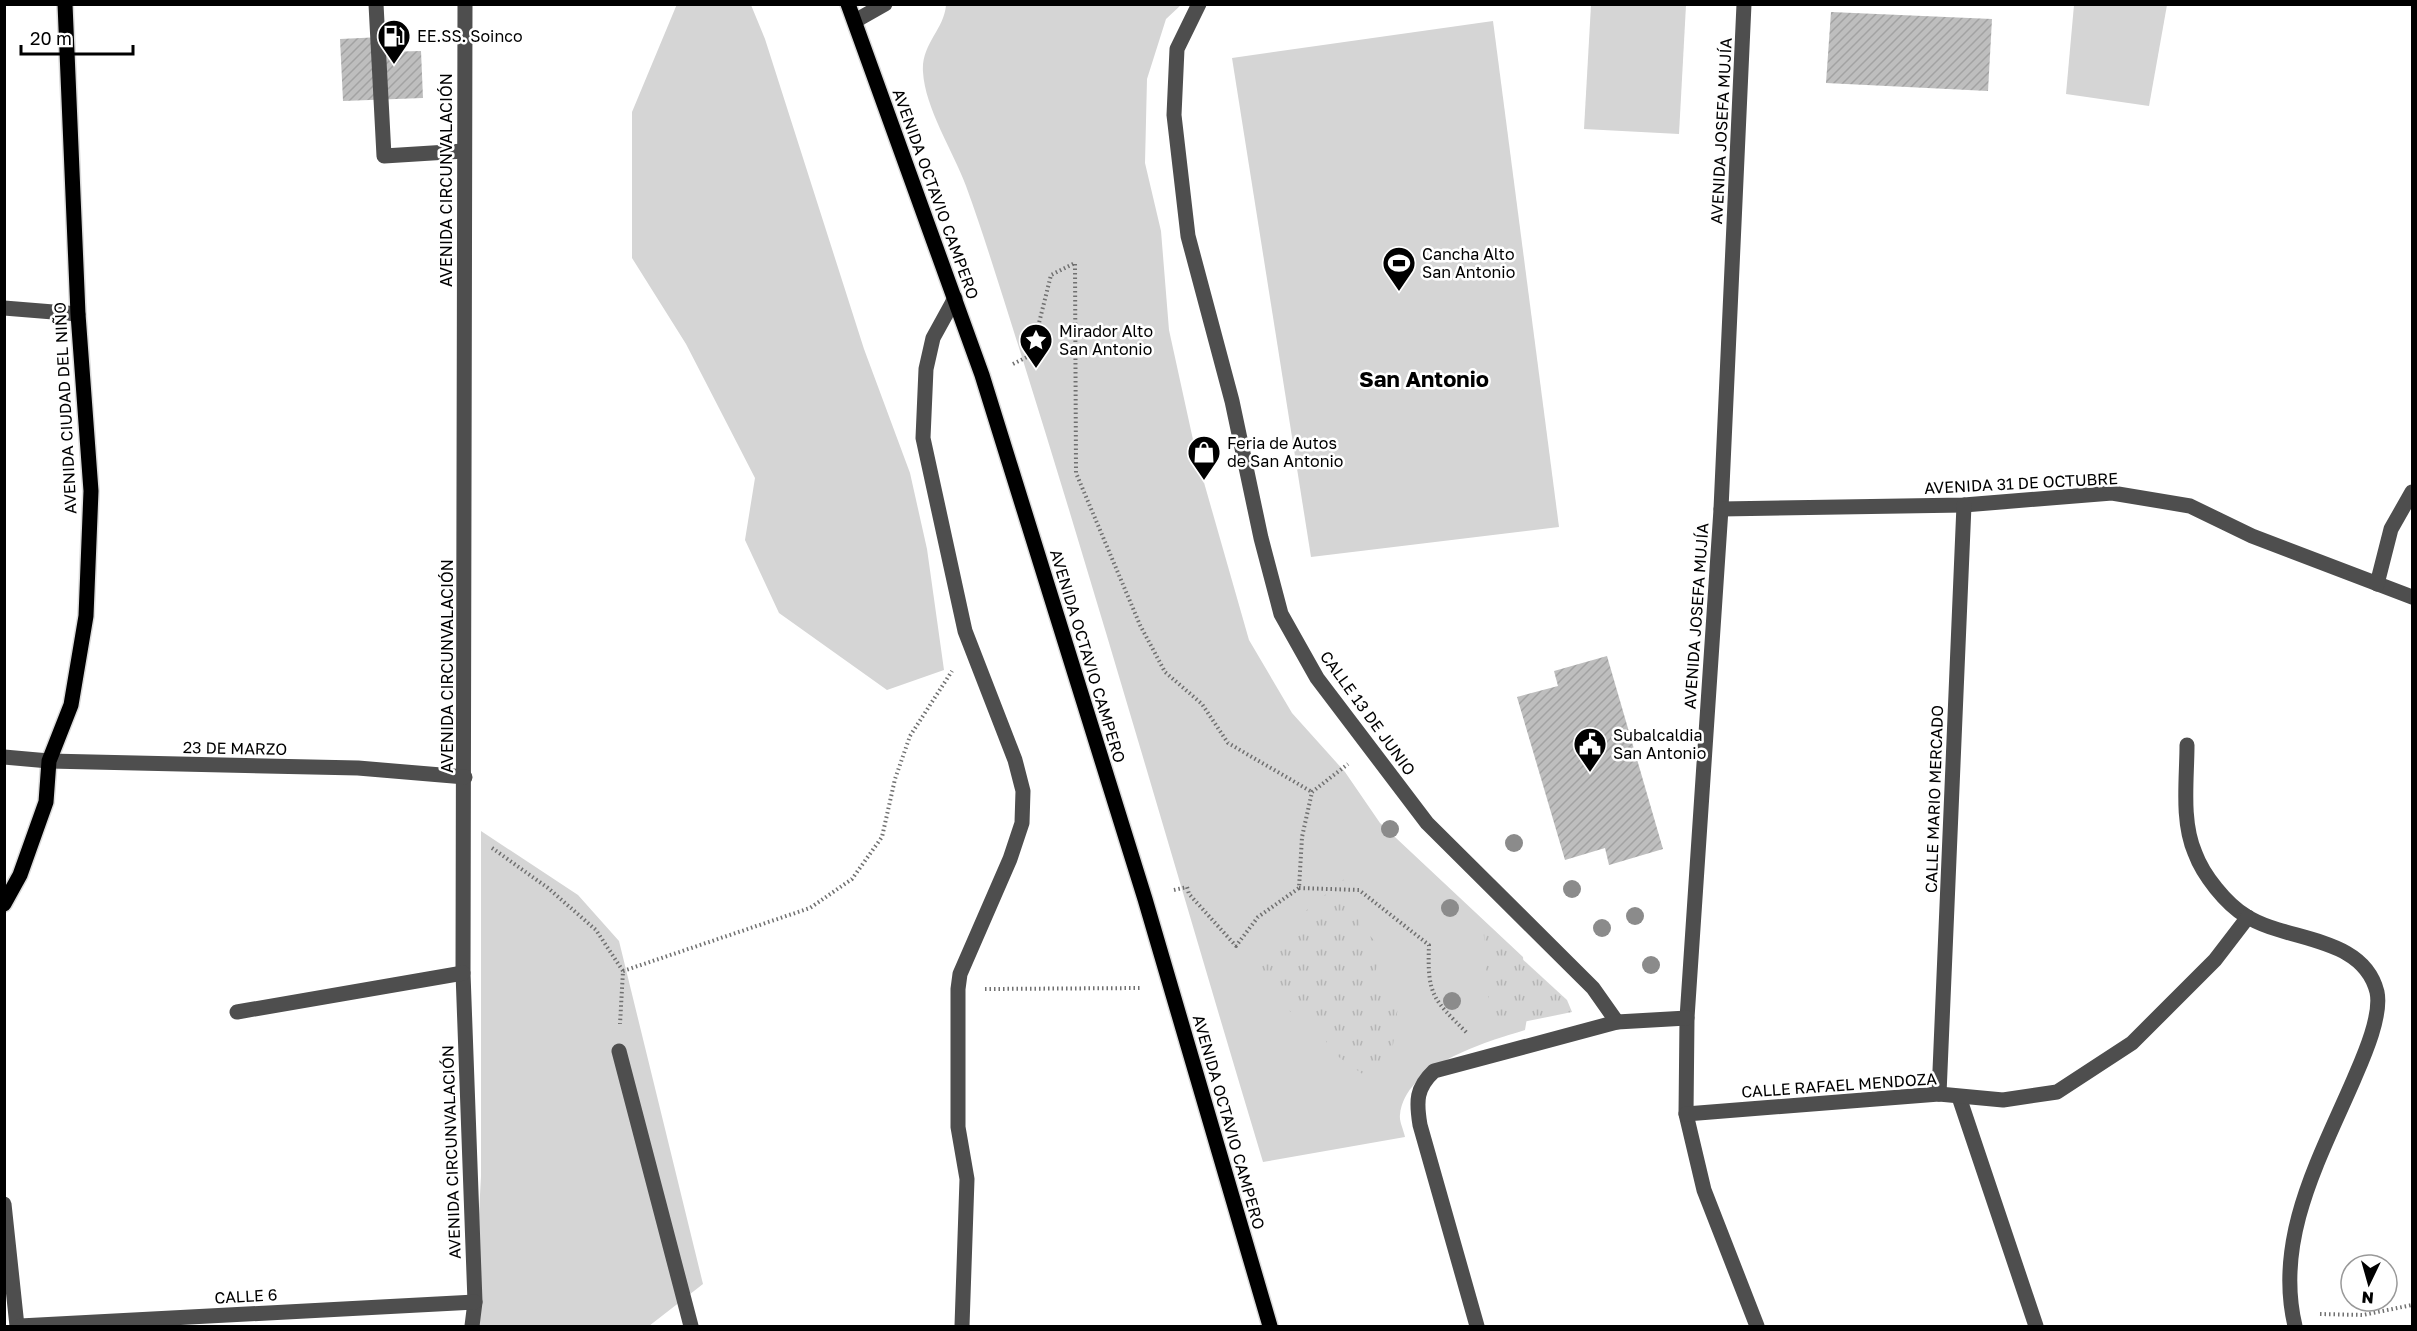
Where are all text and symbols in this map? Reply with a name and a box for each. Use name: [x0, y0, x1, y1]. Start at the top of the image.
scale bar: [21, 18, 134, 56]
fuel station icon: EE.SS. Soinco: [376, 18, 412, 65]
place label: EE.SS. Soinco: [417, 26, 523, 46]
text: 20 m: [30, 27, 72, 49]
street label: AVENIDA JOSEFA MUJÍA: [1706, 37, 1736, 225]
street label: AVENIDA CIRCUNVALACIÓN: [436, 73, 456, 287]
street label: AVENIDA OCTAVIO CAMPERO: [889, 86, 983, 302]
place label: Cancha Alto San Antonio: [1422, 244, 1515, 282]
sports icon: Cancha Alto San Antonio: [1381, 245, 1417, 292]
street label: AVENIDA CIUDAD DEL NIÑO: [49, 302, 81, 514]
place label: Mirador Alto San Antonio: [1059, 321, 1153, 359]
place icon: Mirador Alto San Antonio: [1018, 322, 1054, 369]
district label: San Antonio: [1359, 365, 1489, 392]
place label: Feria de Autos de San Antonio: [1227, 433, 1343, 471]
shop icon: Feria de Autos de San Antonio: [1186, 434, 1222, 481]
street label: AVENIDA 31 DE OCTUBRE: [1924, 468, 2118, 498]
street label: AVENIDA JOSEFA MUJÍA: [1680, 522, 1713, 710]
street label: AVENIDA OCTAVIO CAMPERO: [1046, 547, 1130, 765]
street label: AVENIDA CIRCUNVALACIÓN: [437, 559, 457, 773]
street label: CALLE 13 DE JUNIO: [1316, 647, 1420, 779]
street label: CALLE MARIO MERCADO: [1921, 705, 1947, 893]
place label: Subalcaldia San Antonio: [1613, 725, 1706, 763]
public building icon: Subalcaldia San Antonio: [1572, 726, 1608, 773]
street label: 23 DE MARZO: [183, 737, 287, 759]
street label: AVENIDA OCTAVIO CAMPERO: [1189, 1012, 1269, 1232]
street label: AVENIDA CIRCUNVALACIÓN: [437, 1045, 465, 1259]
street label: CALLE RAFAEL MENDOZA: [1741, 1068, 1938, 1102]
north arrow: [2339, 1253, 2399, 1313]
street label: CALLE 6: [214, 1284, 278, 1308]
text: N: [2361, 1287, 2375, 1308]

